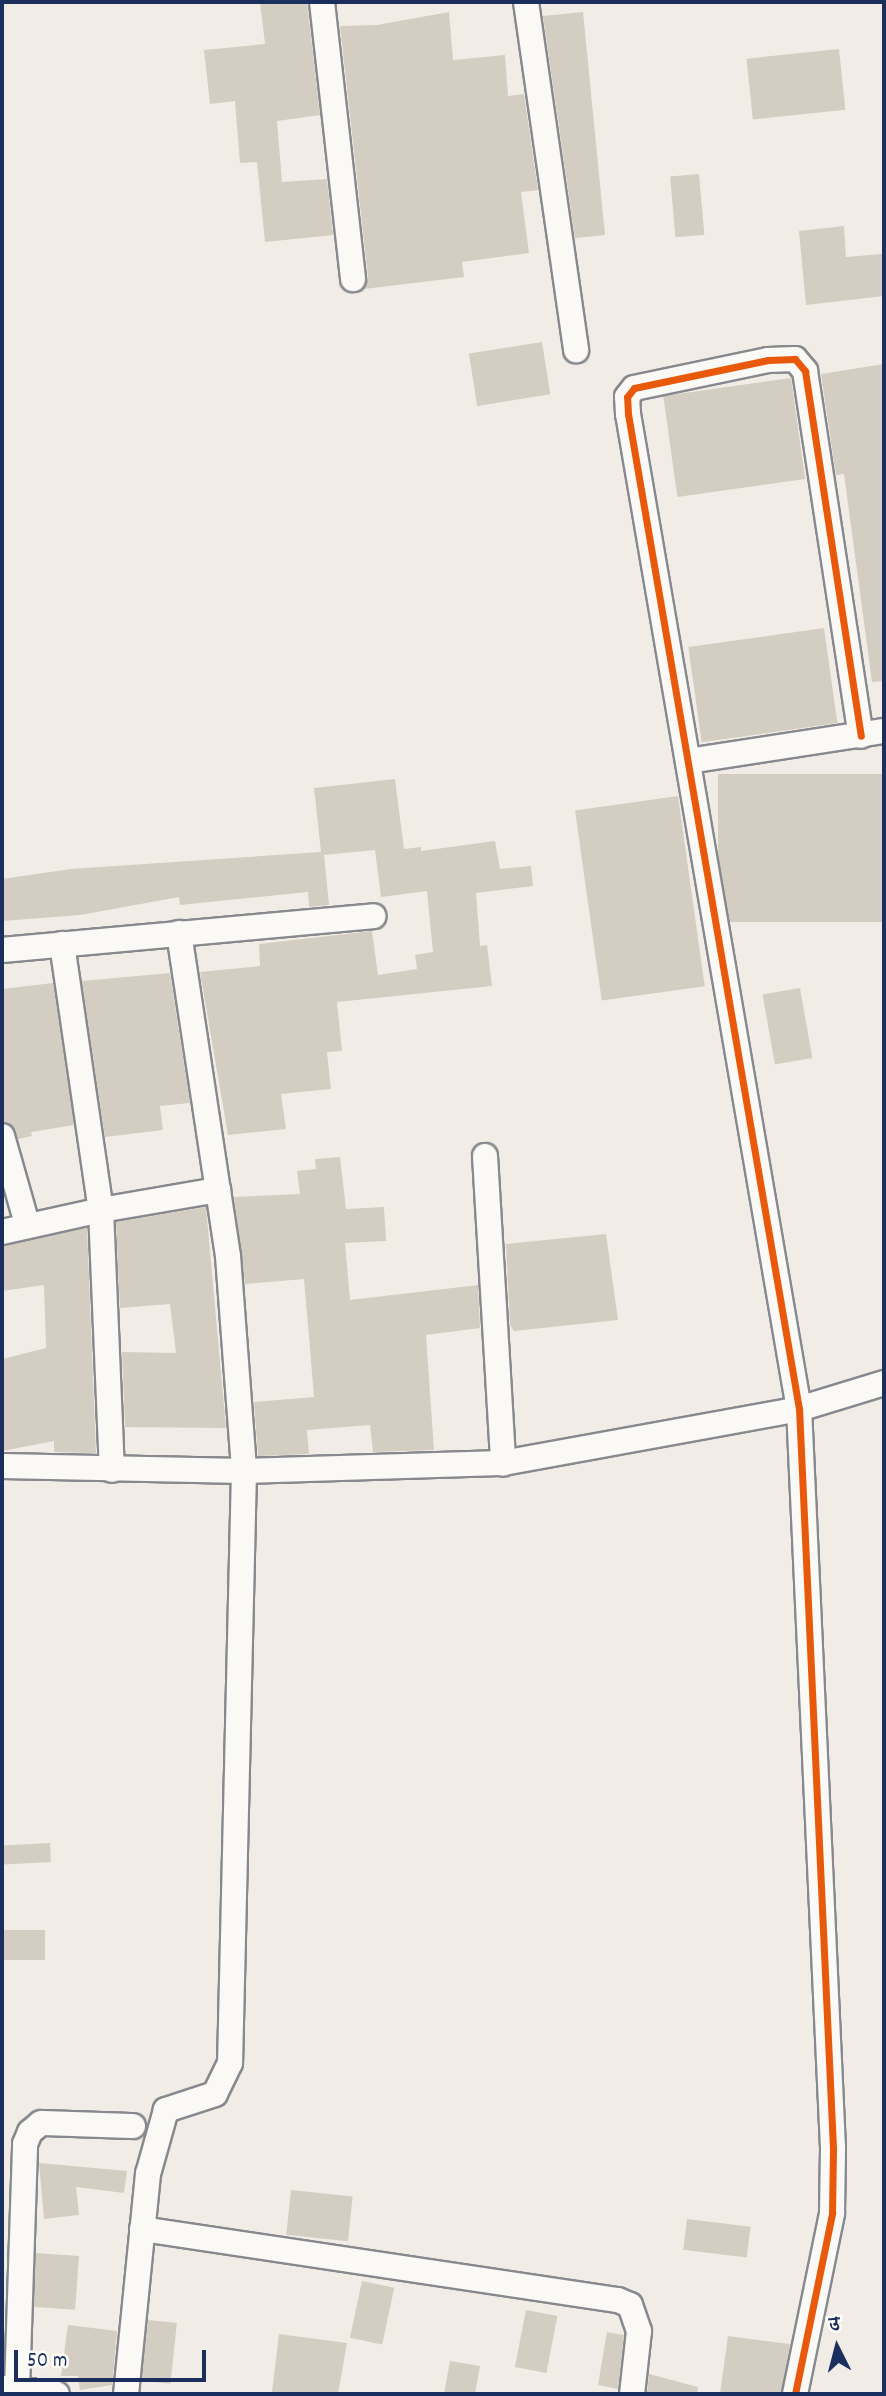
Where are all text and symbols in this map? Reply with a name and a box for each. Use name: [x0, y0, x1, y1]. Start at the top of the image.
north arrow: [802, 2312, 872, 2382]
text: उ: [828, 2312, 842, 2340]
scale bar: [18, 2336, 210, 2380]
text: 50 m: [27, 2347, 67, 2377]

